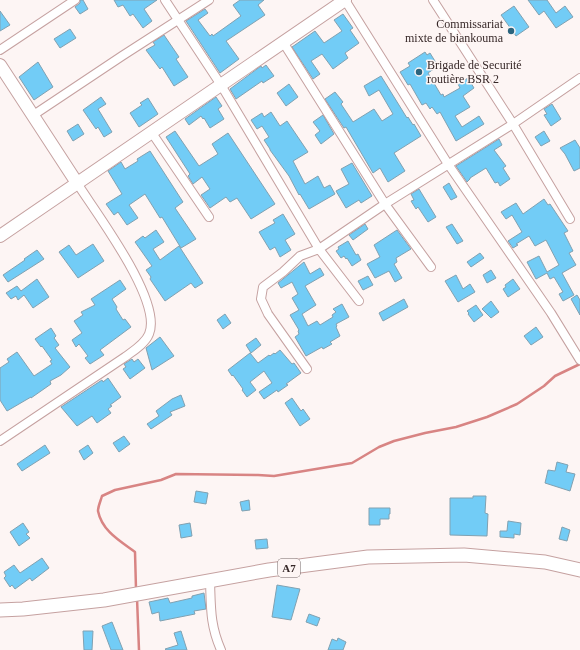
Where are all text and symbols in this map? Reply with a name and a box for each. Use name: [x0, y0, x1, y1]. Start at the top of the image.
place label: Commissariat mixte de biankouma: [405, 17, 504, 45]
marker: Commissariat mixte de biankouma: [506, 26, 516, 36]
place label: Brigade de Securité routière BSR 2: [427, 58, 522, 86]
marker: Brigade de Securité routière BSR 2: [414, 67, 424, 77]
road number: A7: [278, 559, 300, 577]

